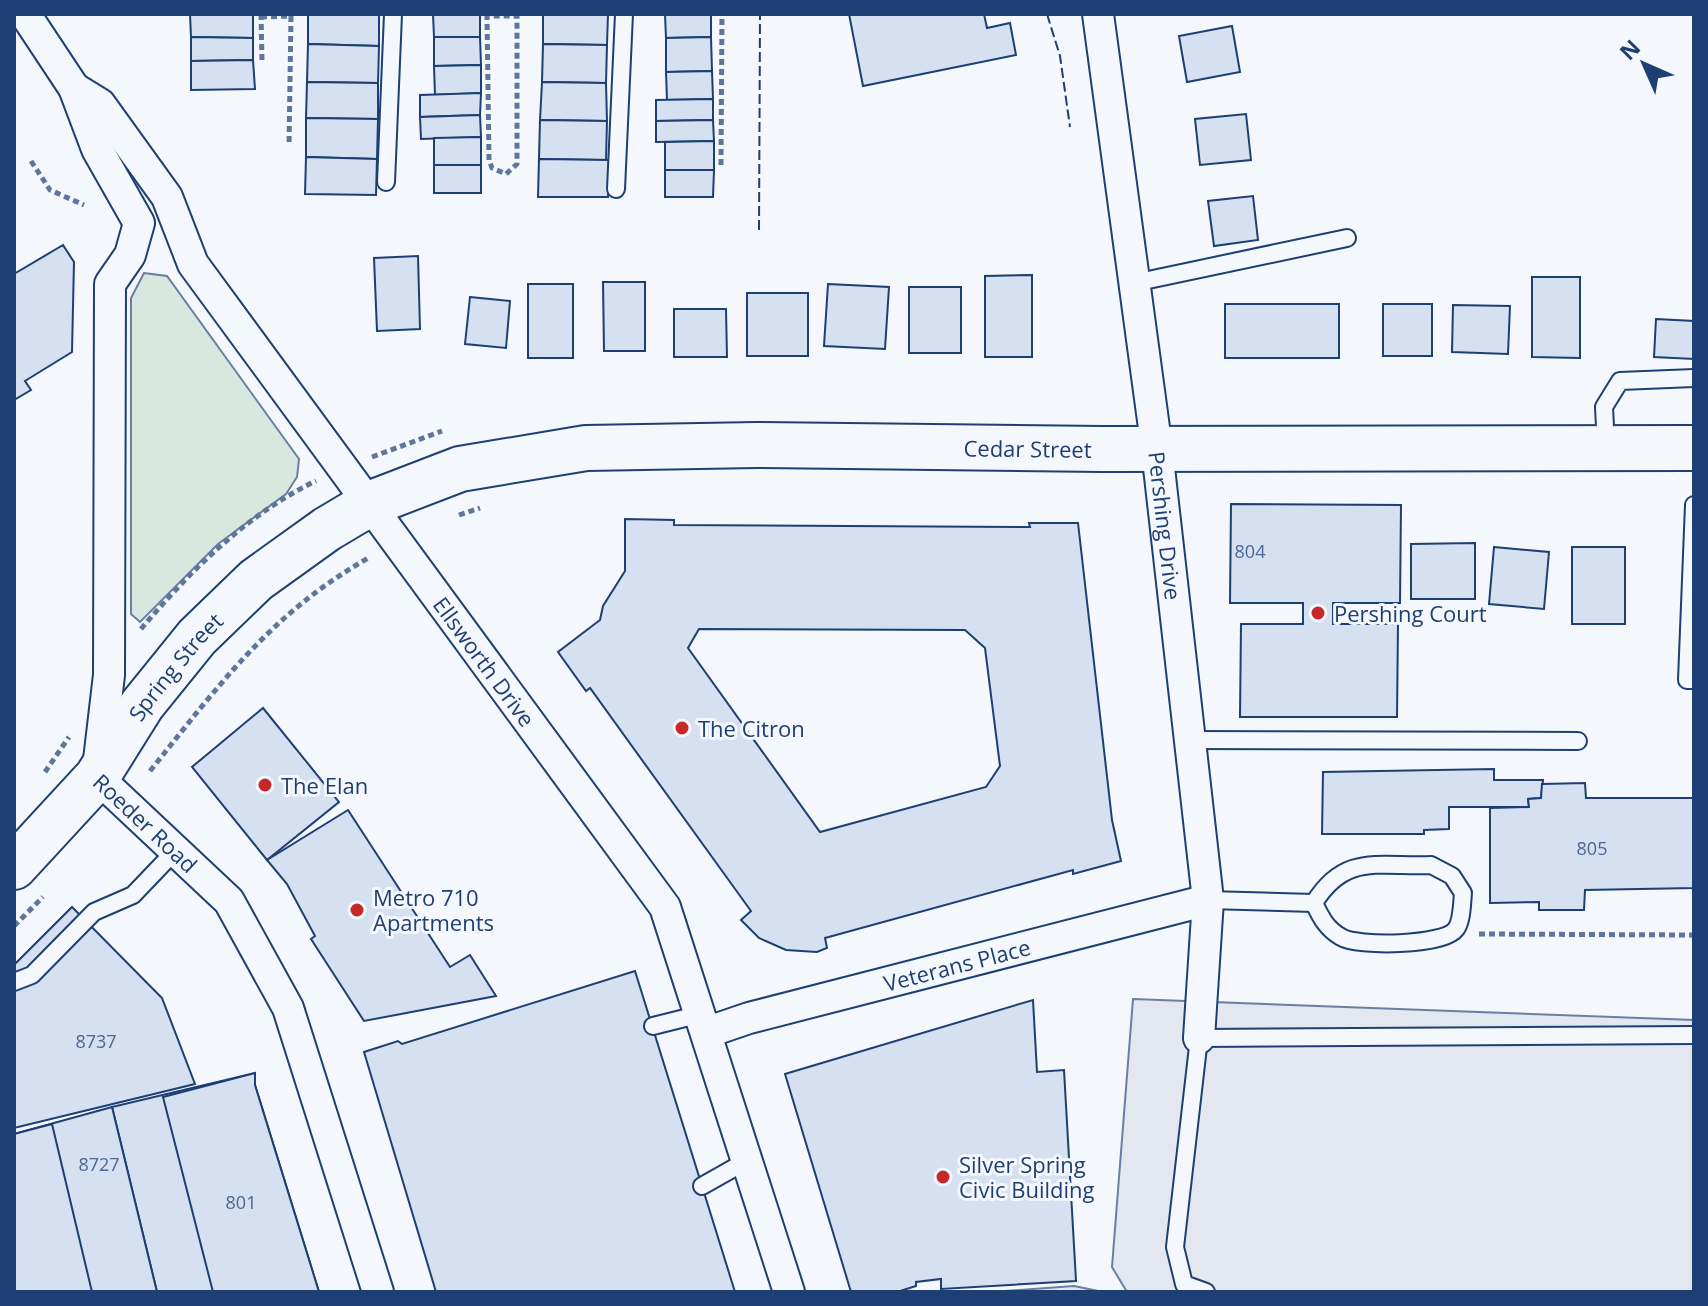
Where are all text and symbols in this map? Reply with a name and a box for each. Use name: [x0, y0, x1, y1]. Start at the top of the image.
north arrow: [1604, 24, 1684, 104]
text: N: [1612, 32, 1646, 66]
street label: Cedar Street: [963, 432, 1092, 464]
street label: Pershing Drive: [1142, 450, 1189, 601]
house number: 804: [1235, 539, 1265, 563]
street label: Ellsworth Drive: [427, 590, 542, 732]
place label: Pershing Court: [1334, 598, 1487, 628]
marker: Pershing Court: [1309, 604, 1327, 622]
street label: Spring Street: [121, 606, 229, 726]
place label: The Citron: [698, 713, 805, 743]
marker: The Citron: [673, 719, 691, 737]
street label: Roeder Road: [87, 767, 204, 879]
place label: The Elan: [281, 770, 368, 800]
marker: The Elan: [256, 776, 274, 794]
house number: 805: [1577, 836, 1607, 860]
place label: Metro 710 Apartments: [373, 882, 494, 937]
marker: Metro 710 Apartments: [348, 901, 366, 919]
street label: Veterans Place: [880, 931, 1034, 998]
house number: 8737: [75, 1029, 117, 1053]
place label: Silver Spring Civic Building: [959, 1149, 1095, 1204]
house number: 8727: [78, 1152, 120, 1176]
marker: Silver Spring Civic Building: [934, 1168, 952, 1186]
house number: 801: [226, 1190, 256, 1214]

